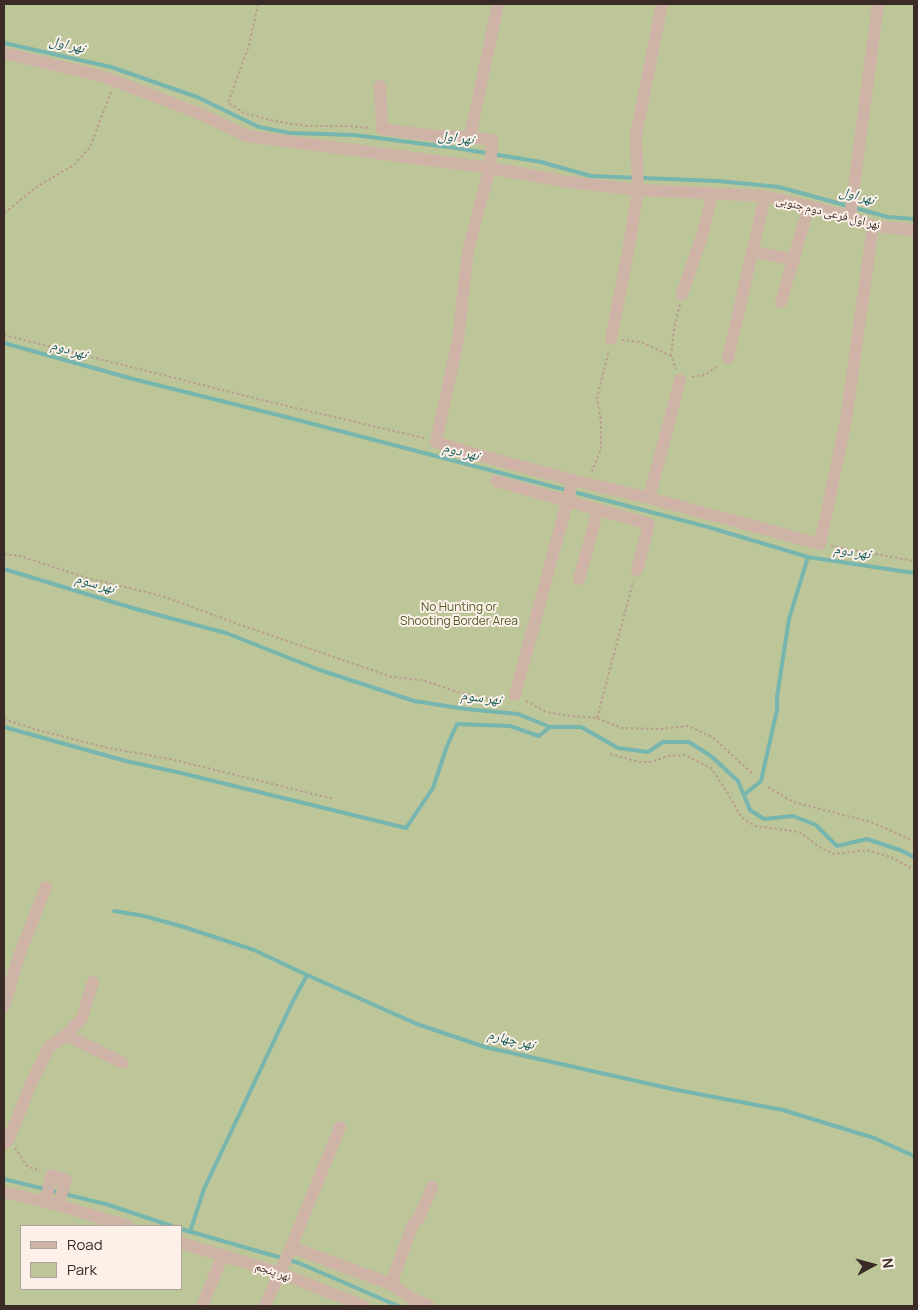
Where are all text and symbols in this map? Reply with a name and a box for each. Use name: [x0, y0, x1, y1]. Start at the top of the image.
water label: نهر اول: [48, 33, 86, 57]
water label: نهر اول: [437, 127, 475, 149]
water label: نهر اول: [838, 183, 876, 209]
street label: نهر اول فرعی دوم جنوبی: [774, 193, 882, 233]
water label: نهر دوم: [49, 337, 89, 363]
water label: نهر دوم: [441, 439, 481, 465]
water label: نهر دوم: [833, 541, 871, 563]
water label: نهر سوم: [73, 570, 117, 598]
park label: No Hunting or Shooting Border Area: [400, 601, 518, 629]
water label: نهر سوم: [460, 687, 502, 709]
water label: نهر چهارم: [486, 1026, 536, 1054]
legend: [20, 1225, 182, 1290]
text: Road: [67, 1234, 103, 1255]
north arrow: [848, 1240, 898, 1290]
text: N: [878, 1257, 898, 1269]
text: Park: [67, 1259, 97, 1280]
street label: نهر پنجم: [253, 1259, 293, 1285]

